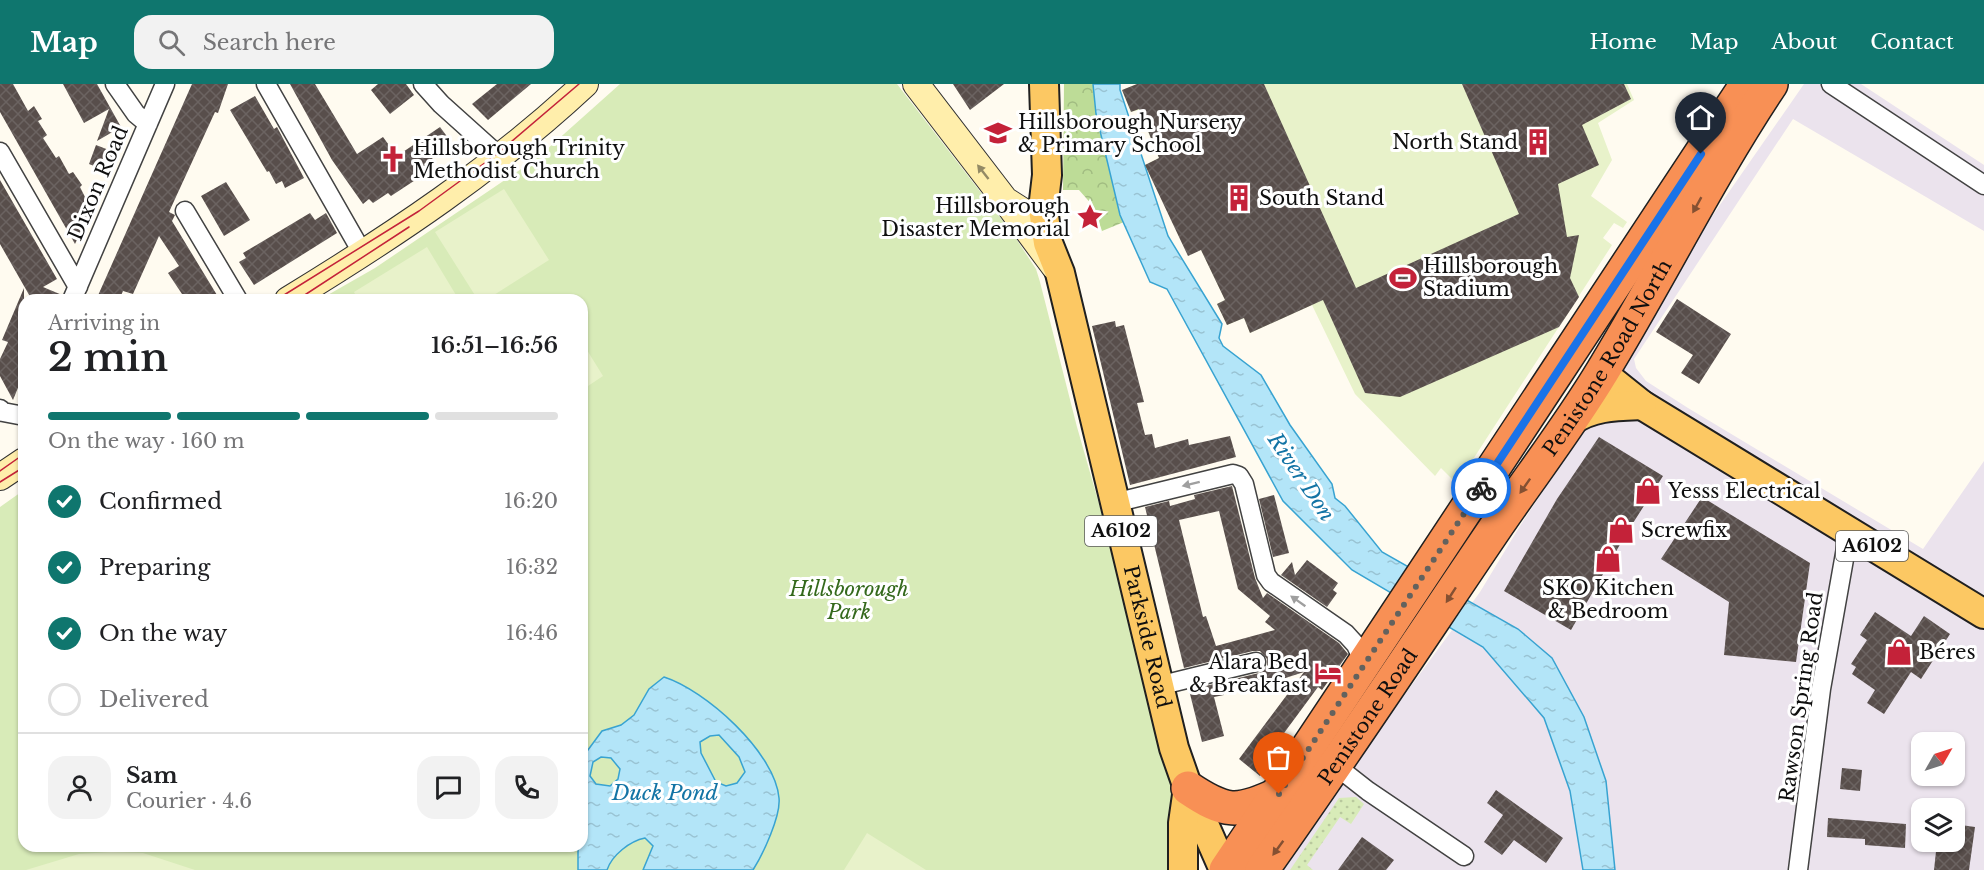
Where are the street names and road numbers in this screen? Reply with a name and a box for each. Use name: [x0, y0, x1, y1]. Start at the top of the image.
street label: Dixon Road: [63, 122, 133, 244]
street label: Penistone Road North: [1538, 255, 1677, 461]
road number: A6102: [1085, 516, 1157, 546]
road number: A6102: [1836, 531, 1908, 561]
street label: Parkside Road: [1119, 563, 1176, 711]
street label: Rawson Spring Road: [1774, 590, 1828, 804]
street label: Penistone Road: [1313, 644, 1422, 790]

